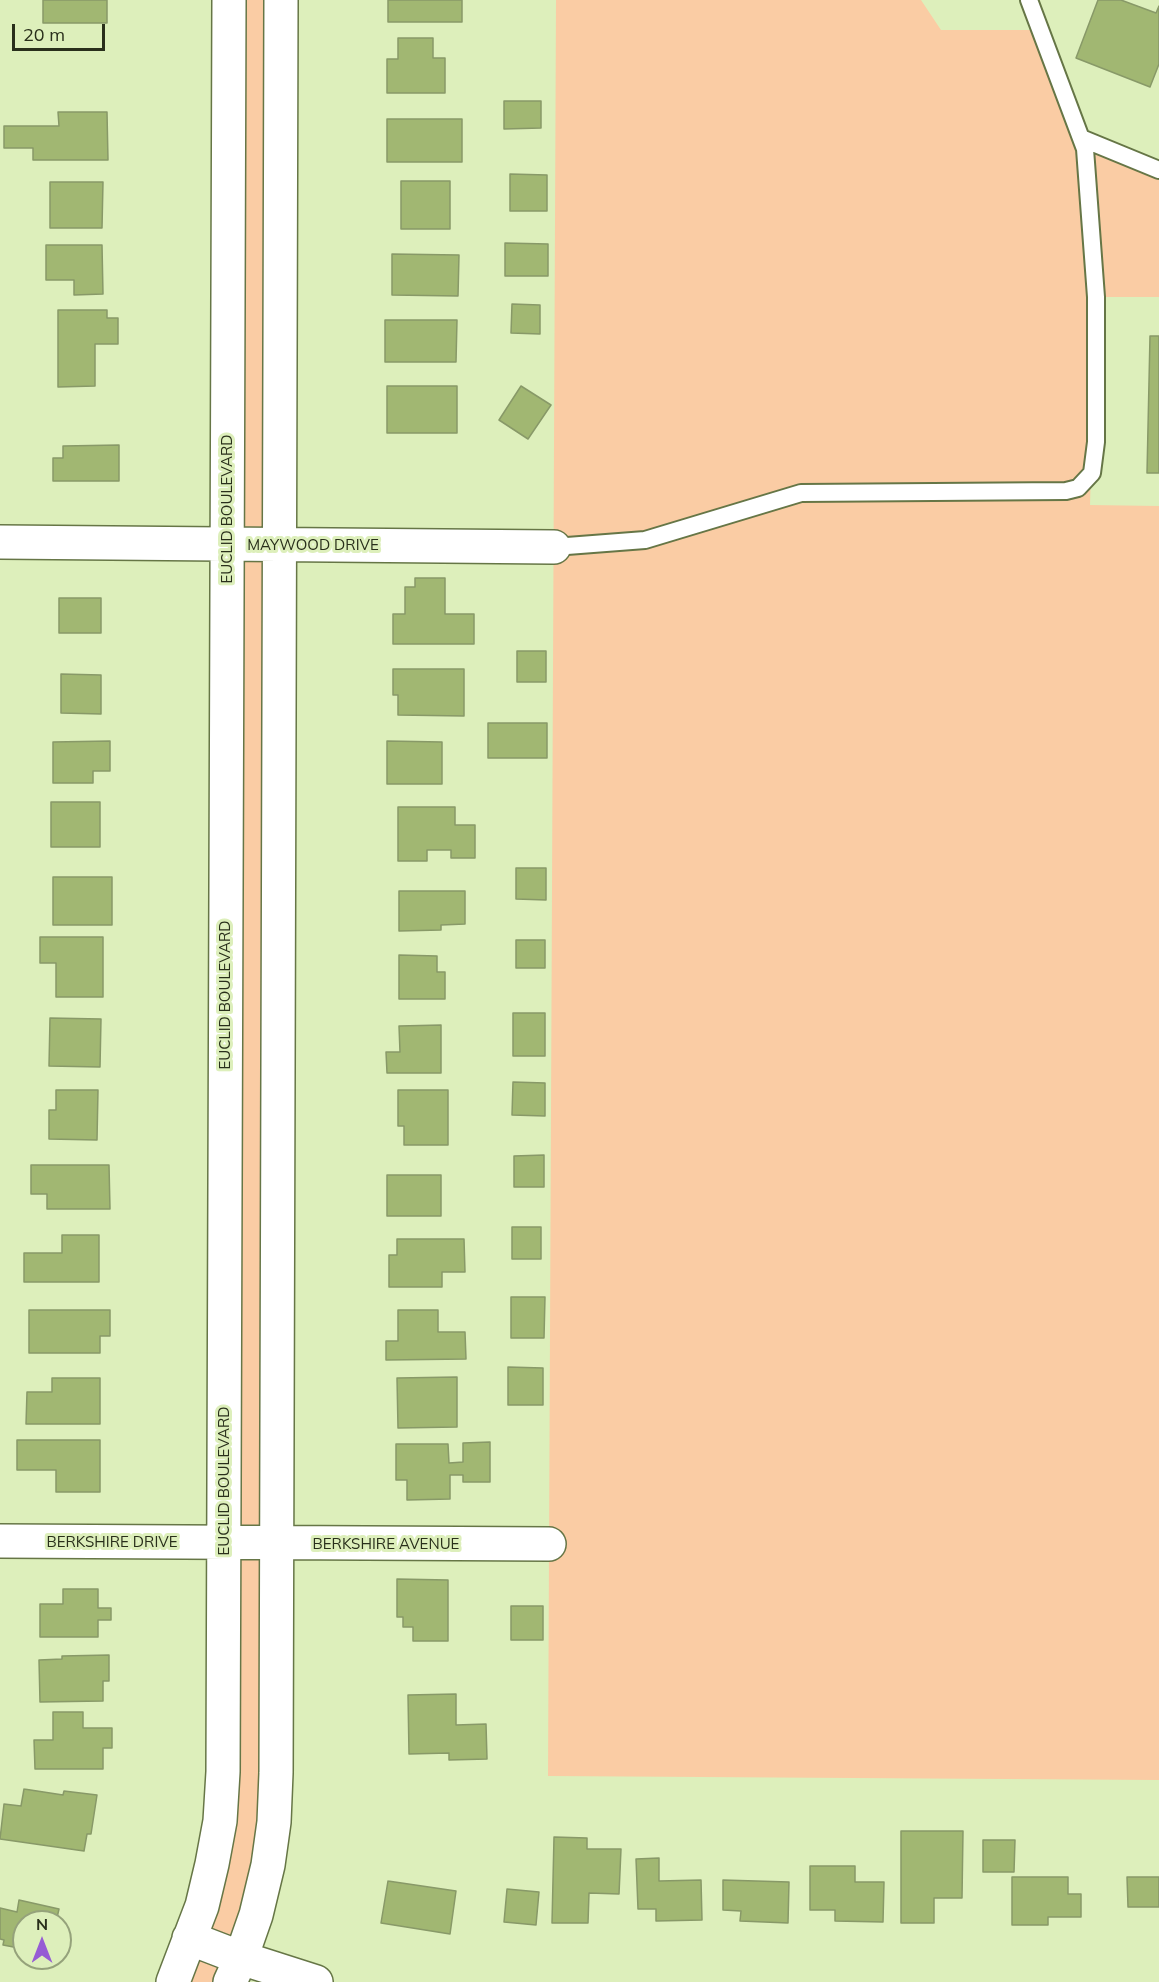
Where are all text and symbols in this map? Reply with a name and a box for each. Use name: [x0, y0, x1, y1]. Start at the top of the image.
scale bar: [15, 12, 108, 50]
text: 20 m: [23, 23, 65, 46]
street label: EUCLID BOULEVARD: [218, 434, 236, 584]
street label: MAYWOOD DRIVE: [247, 536, 379, 554]
street label: EUCLID BOULEVARD: [216, 920, 234, 1070]
street label: EUCLID BOULEVARD: [215, 1406, 233, 1556]
street label: BERKSHIRE DRIVE: [46, 1533, 178, 1551]
street label: BERKSHIRE AVENUE: [313, 1535, 459, 1553]
north arrow: [12, 1910, 72, 1970]
text: N: [36, 1914, 48, 1934]

